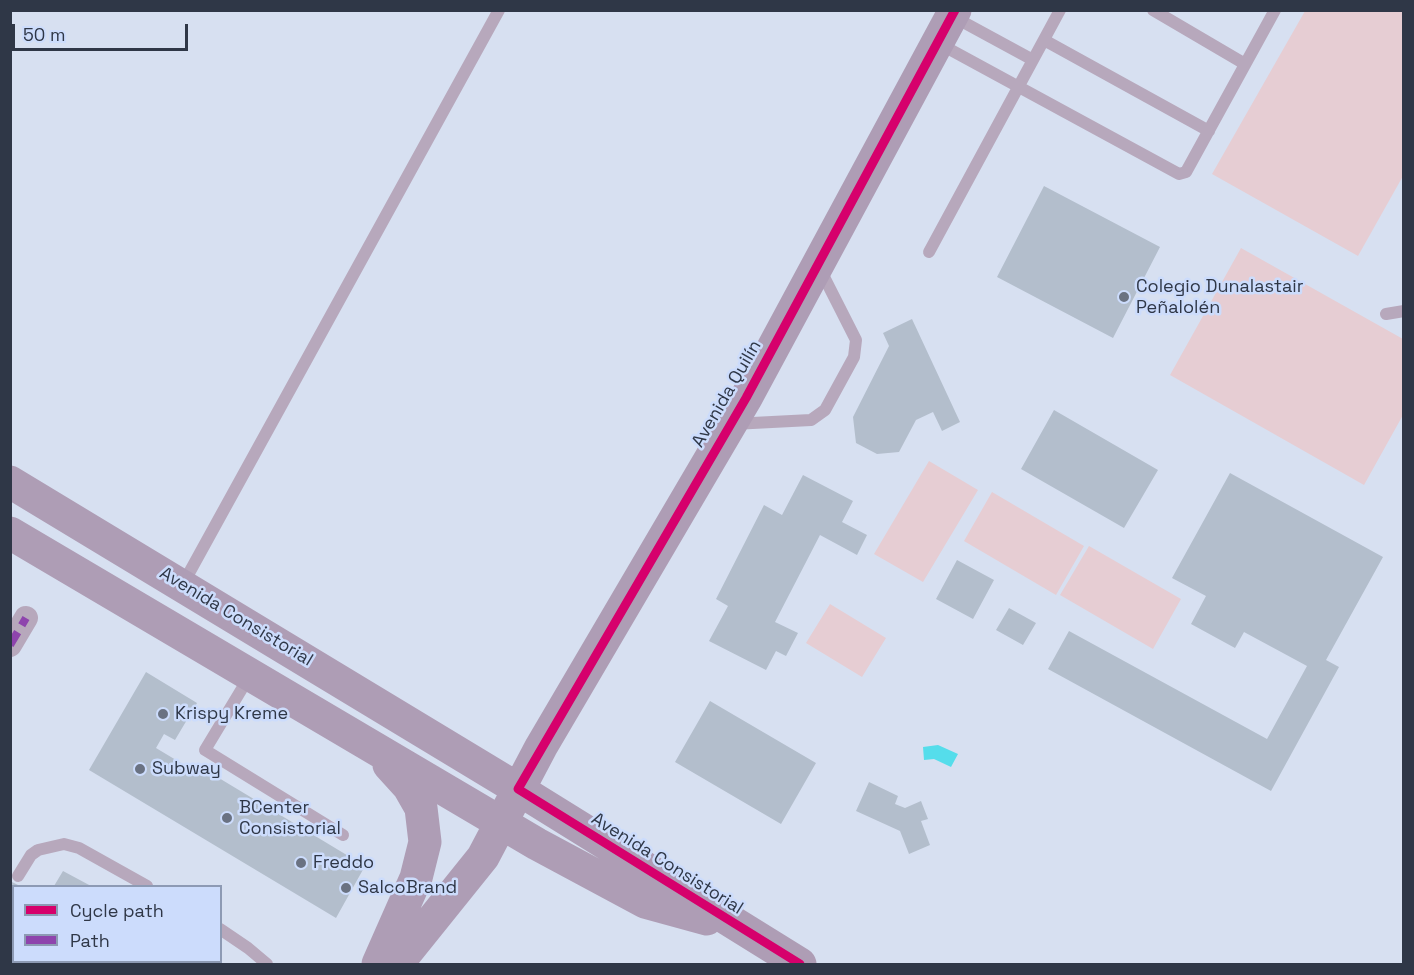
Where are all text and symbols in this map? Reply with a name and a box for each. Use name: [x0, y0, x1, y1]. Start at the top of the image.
scale bar: [15, 12, 190, 50]
text: 50 m: [23, 23, 65, 46]
place label: Colegio Dunalastair Peñalolén: [1136, 276, 1304, 318]
marker: Colegio Dunalastair Peñalolén: [1117, 290, 1131, 304]
street label: Avenida Quilín: [688, 336, 766, 452]
street label: Avenida Consistorial: [155, 563, 317, 671]
place label: Krispy Kreme: [175, 703, 288, 725]
marker: Krispy Kreme: [156, 707, 170, 721]
place label: Subway: [152, 758, 221, 780]
marker: Subway: [133, 762, 147, 776]
place label: BCenter Consistorial: [239, 797, 341, 840]
street label: Avenida Consistorial: [587, 808, 747, 920]
marker: BCenter Consistorial: [220, 811, 234, 825]
place label: Freddo: [313, 852, 374, 874]
marker: Freddo: [294, 856, 308, 870]
place label: SalcoBrand: [358, 877, 457, 899]
marker: SalcoBrand: [339, 881, 353, 895]
legend: [12, 885, 222, 963]
text: Cycle path: [70, 899, 164, 922]
text: Path: [70, 929, 110, 952]

